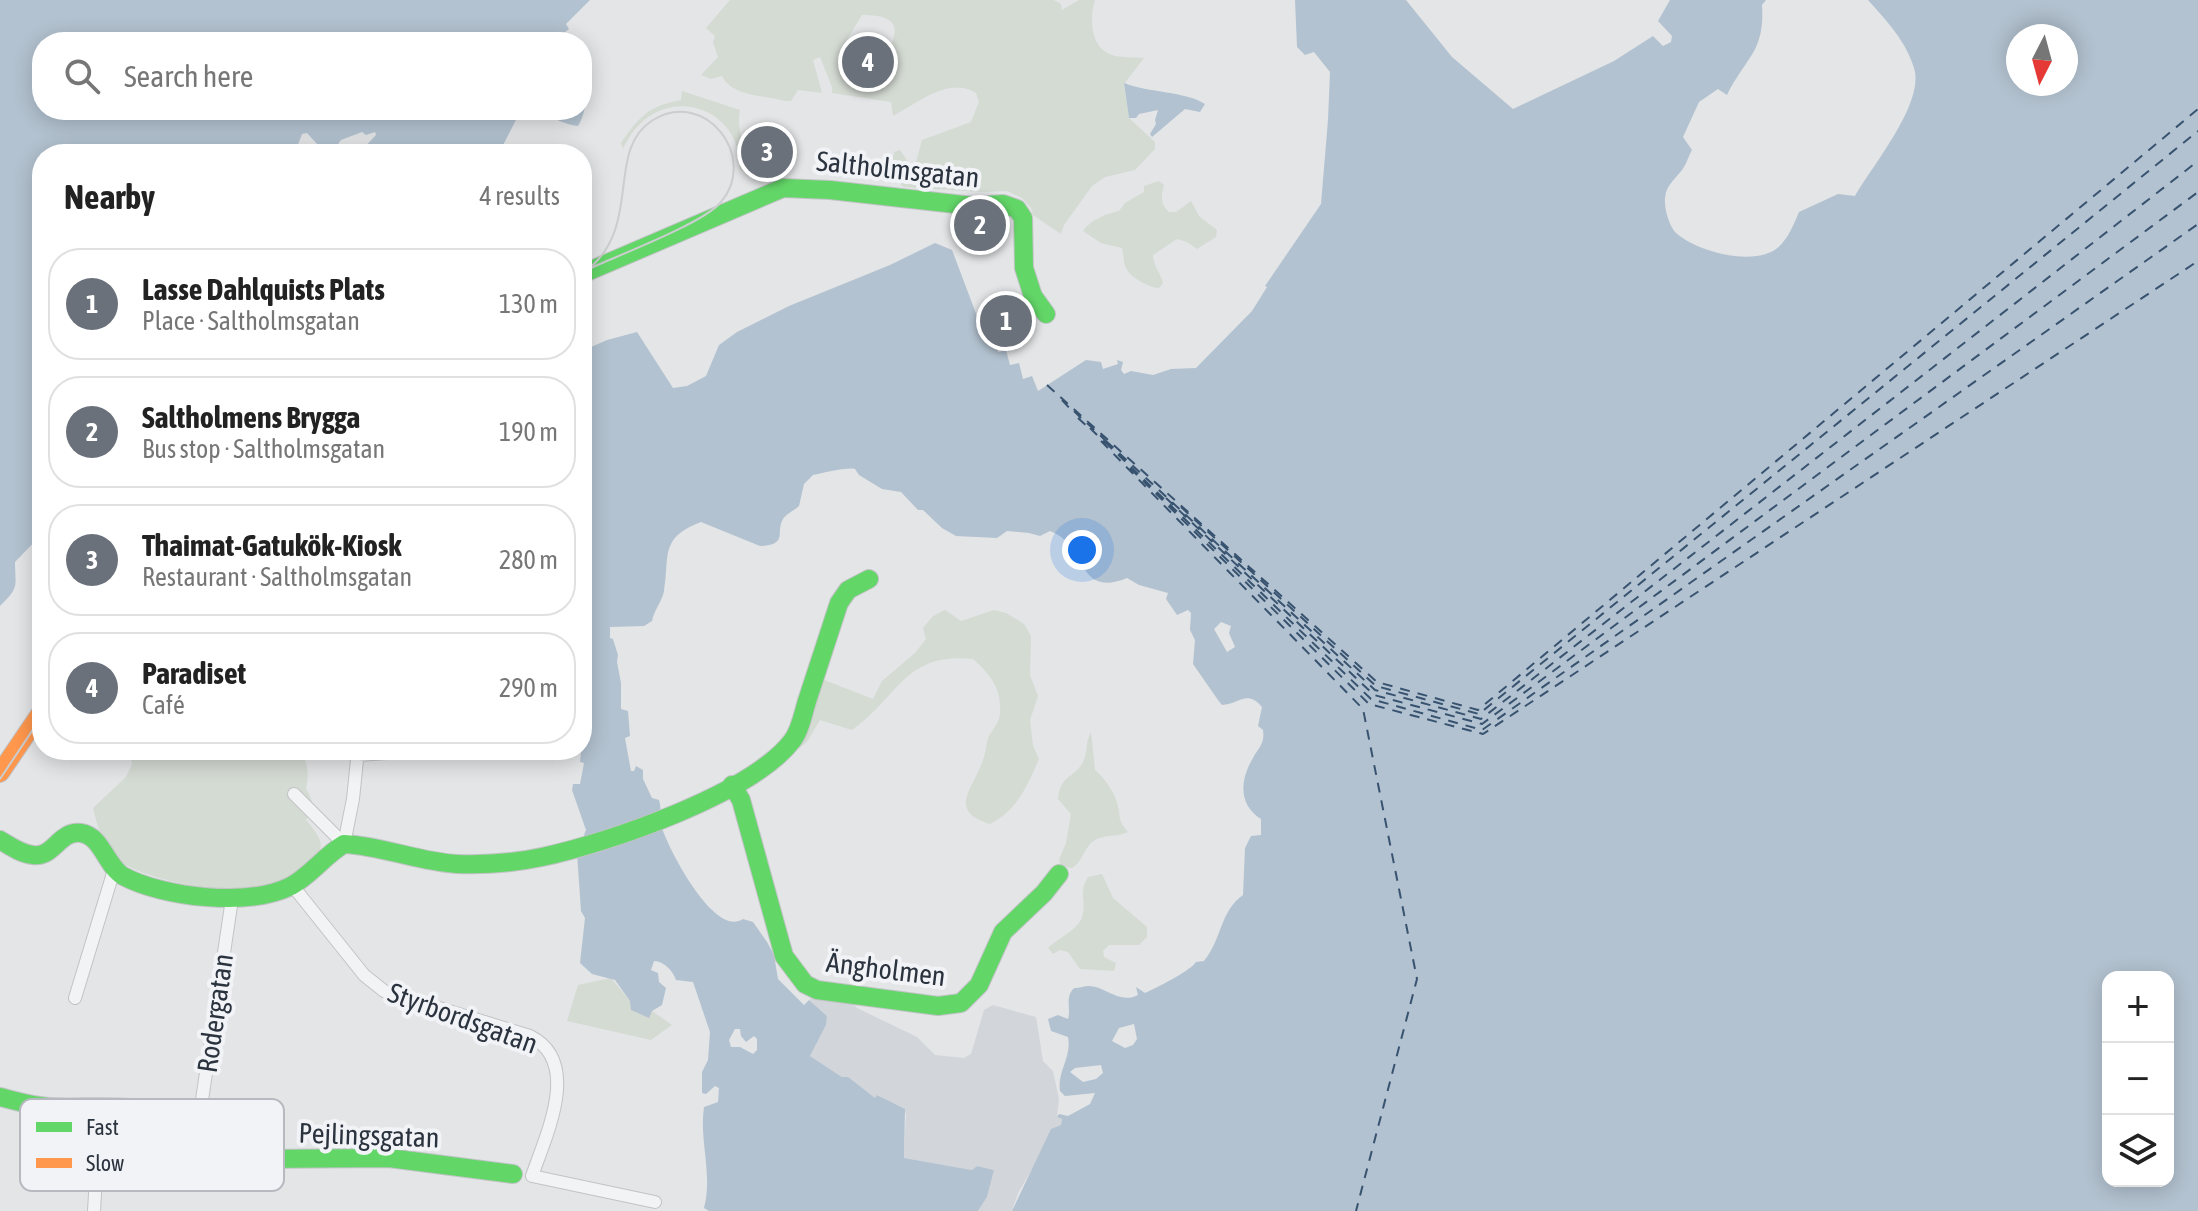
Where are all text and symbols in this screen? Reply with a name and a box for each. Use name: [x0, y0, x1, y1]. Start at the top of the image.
north arrow: [2006, 24, 2078, 96]
search box: [32, 32, 592, 120]
pin: 4: [842, 32, 894, 92]
icon: search: [60, 54, 104, 98]
text: Search here: [124, 59, 253, 93]
pin: 3: [741, 122, 793, 182]
street label: Saltholmsgatan: [815, 145, 981, 193]
text: Nearby: [64, 177, 155, 216]
text: 4 results: [479, 181, 560, 211]
pin: 2: [954, 195, 1006, 255]
text: Lasse Dahlquists Plats: [142, 272, 385, 306]
text: 1: [86, 289, 98, 319]
text: 130 m: [499, 289, 558, 319]
pin: 1: [980, 291, 1032, 351]
text: Place · Saltholmsgatan: [142, 306, 360, 336]
text: Saltholmens Brygga: [142, 400, 360, 434]
text: 2: [86, 417, 98, 447]
text: 190 m: [499, 417, 558, 447]
text: Bus stop · Saltholmsgatan: [142, 434, 385, 464]
text: Thaimat-Gatukök-Kiosk: [142, 528, 402, 562]
your location: [1062, 530, 1102, 570]
text: 3: [86, 545, 98, 575]
text: 280 m: [499, 545, 558, 575]
text: Restaurant · Saltholmsgatan: [142, 562, 412, 592]
text: Paradiset: [142, 656, 246, 690]
text: 4: [86, 673, 98, 703]
text: 290 m: [499, 673, 558, 703]
text: Café: [142, 690, 185, 720]
street label: Ängholmen: [825, 946, 947, 992]
street label: Rodergatan: [191, 951, 239, 1075]
map controls: [2102, 971, 2174, 1187]
button: +: [2102, 971, 2174, 1043]
street label: Styrbordsgatan: [384, 976, 542, 1060]
button: −: [2102, 1043, 2174, 1115]
legend: [20, 1099, 284, 1191]
text: Fast: [86, 1114, 119, 1140]
button: layers: [2102, 1115, 2174, 1187]
street label: Pejlingsgatan: [298, 1117, 440, 1153]
text: Slow: [86, 1150, 124, 1176]

